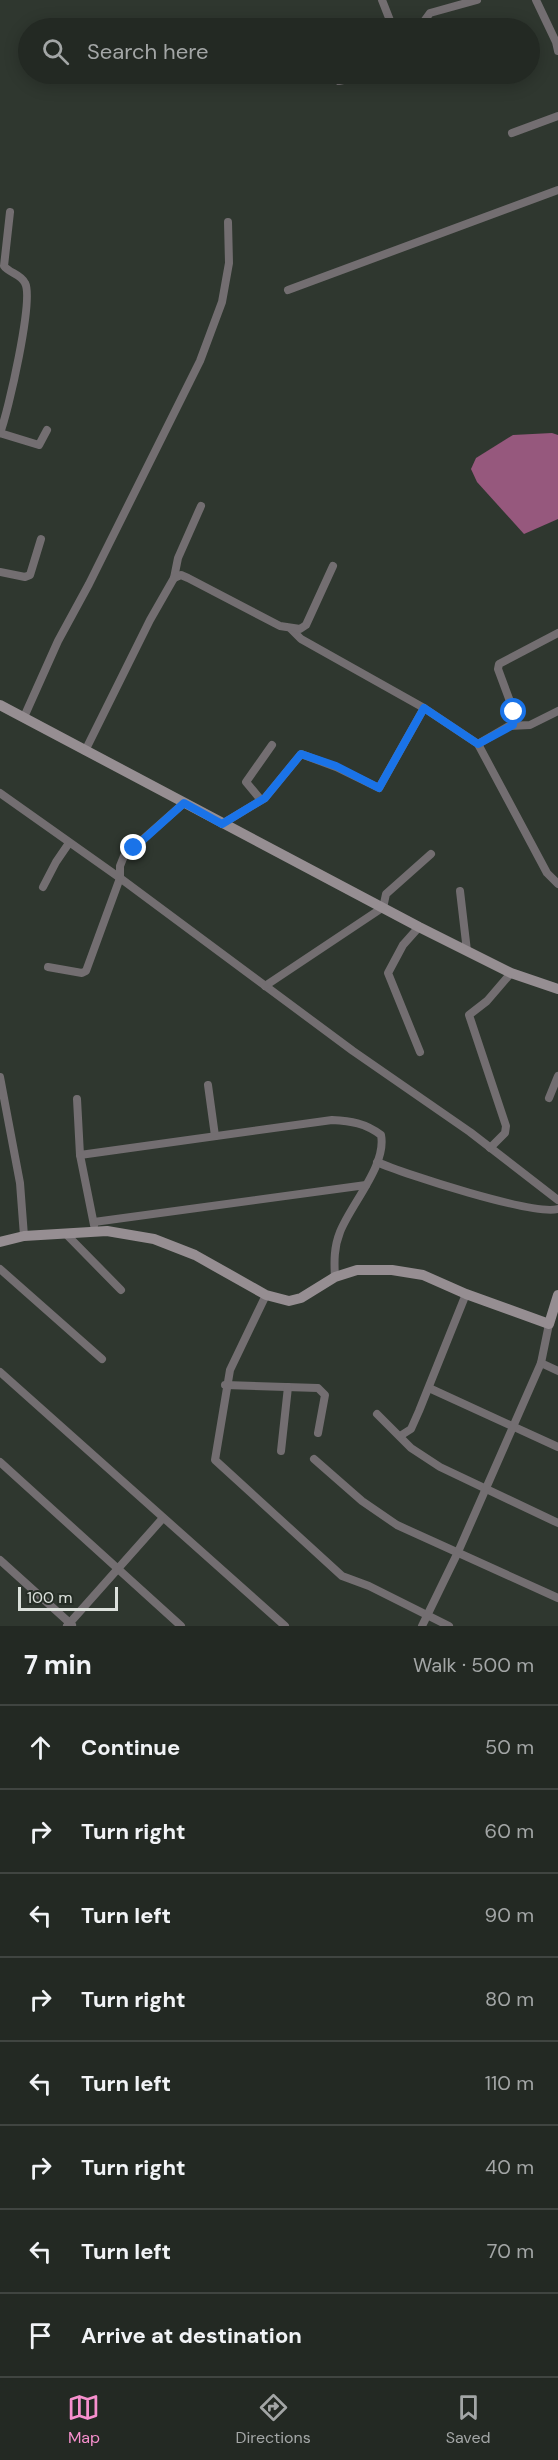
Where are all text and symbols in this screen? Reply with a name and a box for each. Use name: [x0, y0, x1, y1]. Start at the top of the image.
search box: [18, 18, 540, 84]
icon: search: [39, 35, 72, 68]
text: Search here: [87, 37, 208, 66]
route start: [500, 698, 526, 724]
route end: [120, 834, 146, 860]
scale bar: [18, 1584, 118, 1612]
text: 100 m: [27, 1587, 72, 1608]
text: 7 min: [24, 1648, 92, 1682]
text: Walk · 500 m: [413, 1652, 534, 1678]
icon: ahead: [24, 1731, 57, 1764]
text: Continue: [81, 1733, 180, 1762]
text: 50 m: [485, 1734, 534, 1760]
icon: right: [24, 1815, 57, 1848]
text: Turn right: [81, 1817, 186, 1846]
text: 60 m: [485, 1818, 534, 1844]
icon: left: [24, 1899, 57, 1932]
text: Turn left: [81, 1901, 171, 1930]
text: 90 m: [485, 1902, 534, 1928]
icon: right: [24, 1983, 57, 2016]
text: Turn right: [81, 1985, 186, 2014]
text: 80 m: [485, 1986, 534, 2012]
icon: left: [24, 2067, 57, 2100]
text: Turn left: [81, 2069, 171, 2098]
text: 110 m: [485, 2070, 534, 2096]
icon: right: [24, 2151, 57, 2184]
text: Turn right: [81, 2153, 186, 2182]
text: 40 m: [485, 2154, 534, 2180]
icon: left: [24, 2235, 57, 2268]
text: Turn left: [81, 2237, 171, 2266]
text: 70 m: [487, 2238, 534, 2264]
icon: arrive: [24, 2319, 57, 2352]
text: Arrive at destination: [81, 2321, 302, 2350]
tab: Map: [67, 2391, 100, 2448]
tab: Directions: [235, 2391, 311, 2448]
tab: Saved: [446, 2391, 491, 2448]

